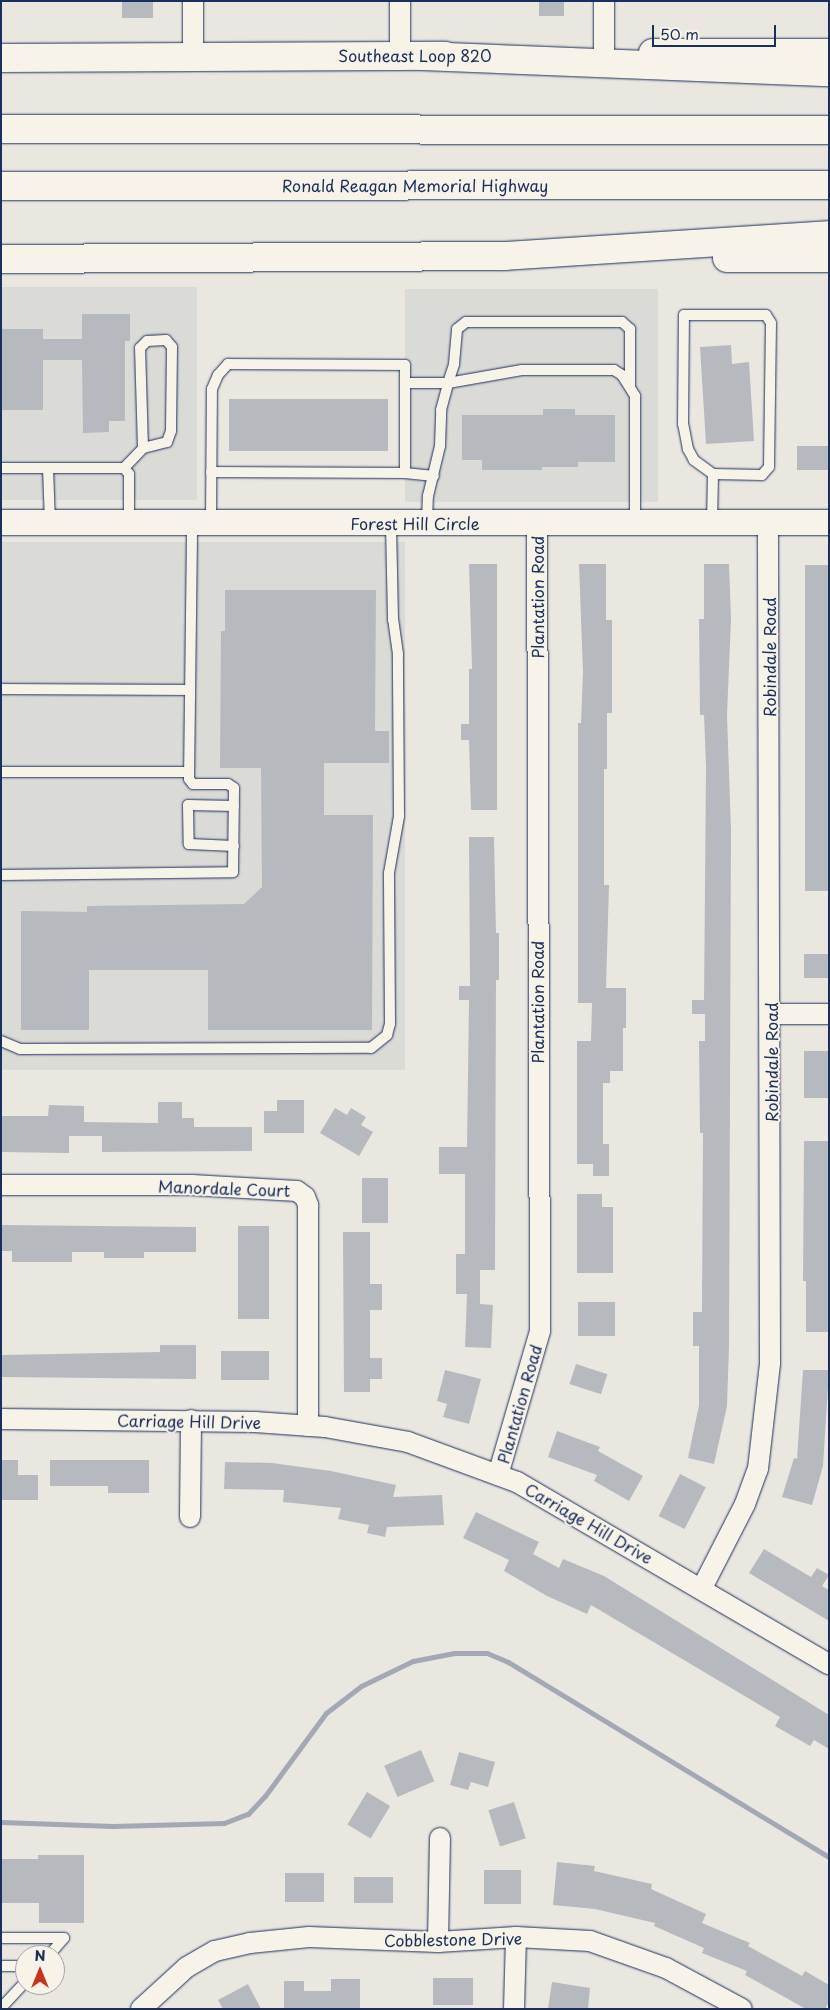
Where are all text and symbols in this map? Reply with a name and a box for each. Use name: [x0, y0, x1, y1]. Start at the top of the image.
scale bar: [655, 15, 779, 47]
text: 50 m: [660, 22, 699, 45]
street label: Southeast Loop 820: [338, 45, 492, 65]
street label: Ronald Reagan Memorial Highway: [281, 175, 549, 195]
street label: Forest Hill Circle: [350, 513, 480, 533]
street label: Plantation Road: [527, 536, 547, 658]
street label: Robindale Road: [759, 597, 779, 717]
street label: Plantation Road: [527, 941, 547, 1063]
street label: Robindale Road: [761, 1002, 781, 1122]
street label: Manordale Court: [157, 1176, 291, 1200]
street label: Plantation Road: [493, 1342, 545, 1466]
street label: Carriage Hill Drive: [117, 1410, 261, 1432]
street label: Carriage Hill Drive: [522, 1479, 656, 1567]
street label: Cobblestone Drive: [383, 1928, 523, 1950]
north arrow: [15, 1945, 65, 1995]
text: N: [34, 1945, 46, 1966]

